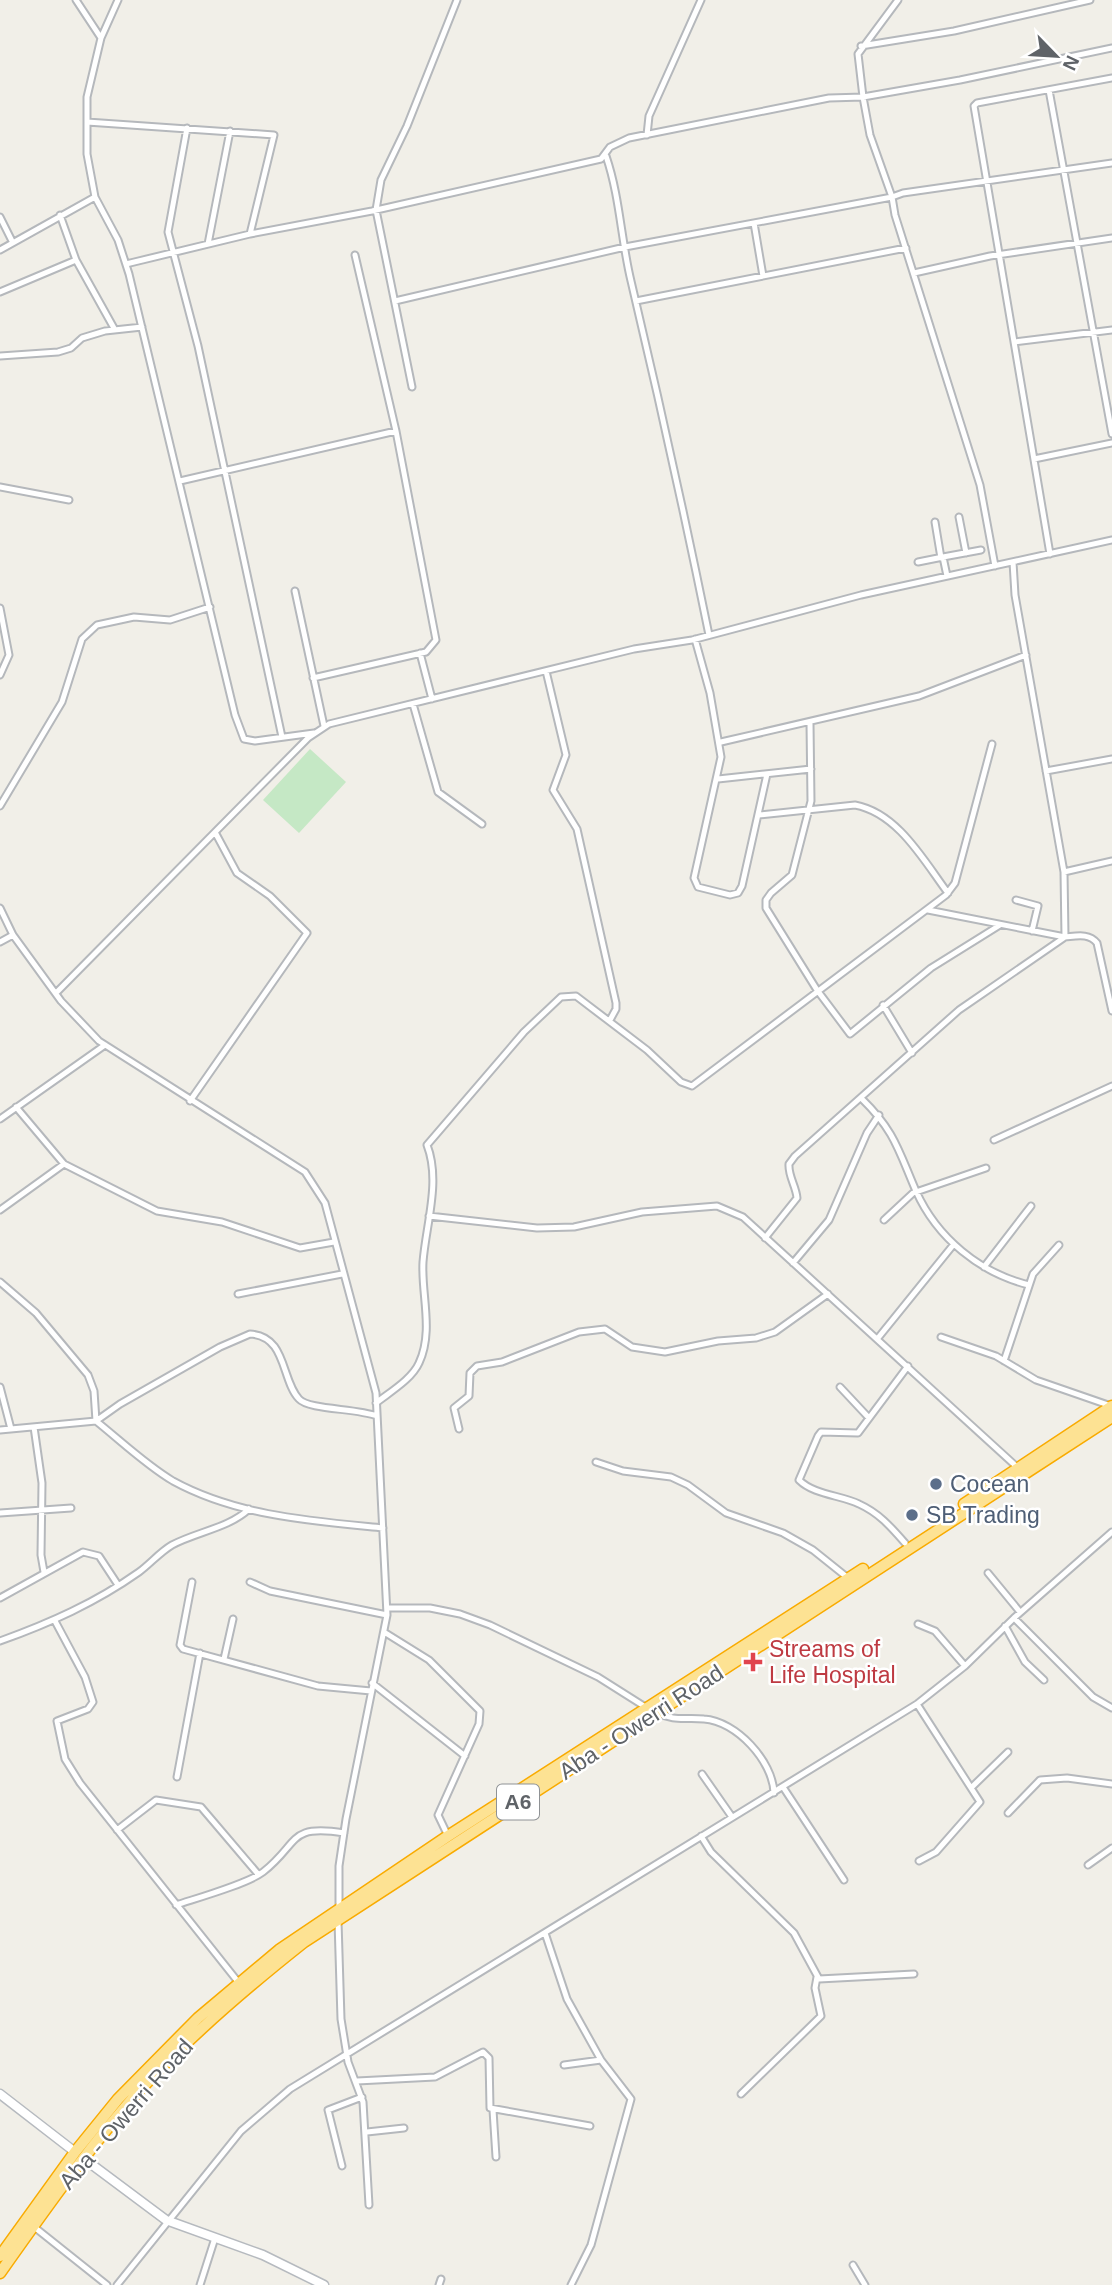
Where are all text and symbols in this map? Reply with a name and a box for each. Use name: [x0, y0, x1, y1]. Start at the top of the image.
north arrow: [1021, 21, 1091, 91]
text: N: [1059, 52, 1083, 74]
place label: Cocean: [950, 1471, 1029, 1497]
marker: Cocean: [928, 1476, 944, 1492]
place label: SB Trading: [926, 1502, 1040, 1528]
marker: SB Trading: [904, 1507, 920, 1523]
place label: Streams of Life Hospital: [769, 1636, 896, 1688]
marker: Streams of Life Hospital: [743, 1652, 763, 1672]
street label: Aba - Owerri Road: [554, 1659, 728, 1785]
road number: A6: [497, 1784, 539, 1820]
street label: Aba - Owerri Road: [54, 2034, 198, 2194]

